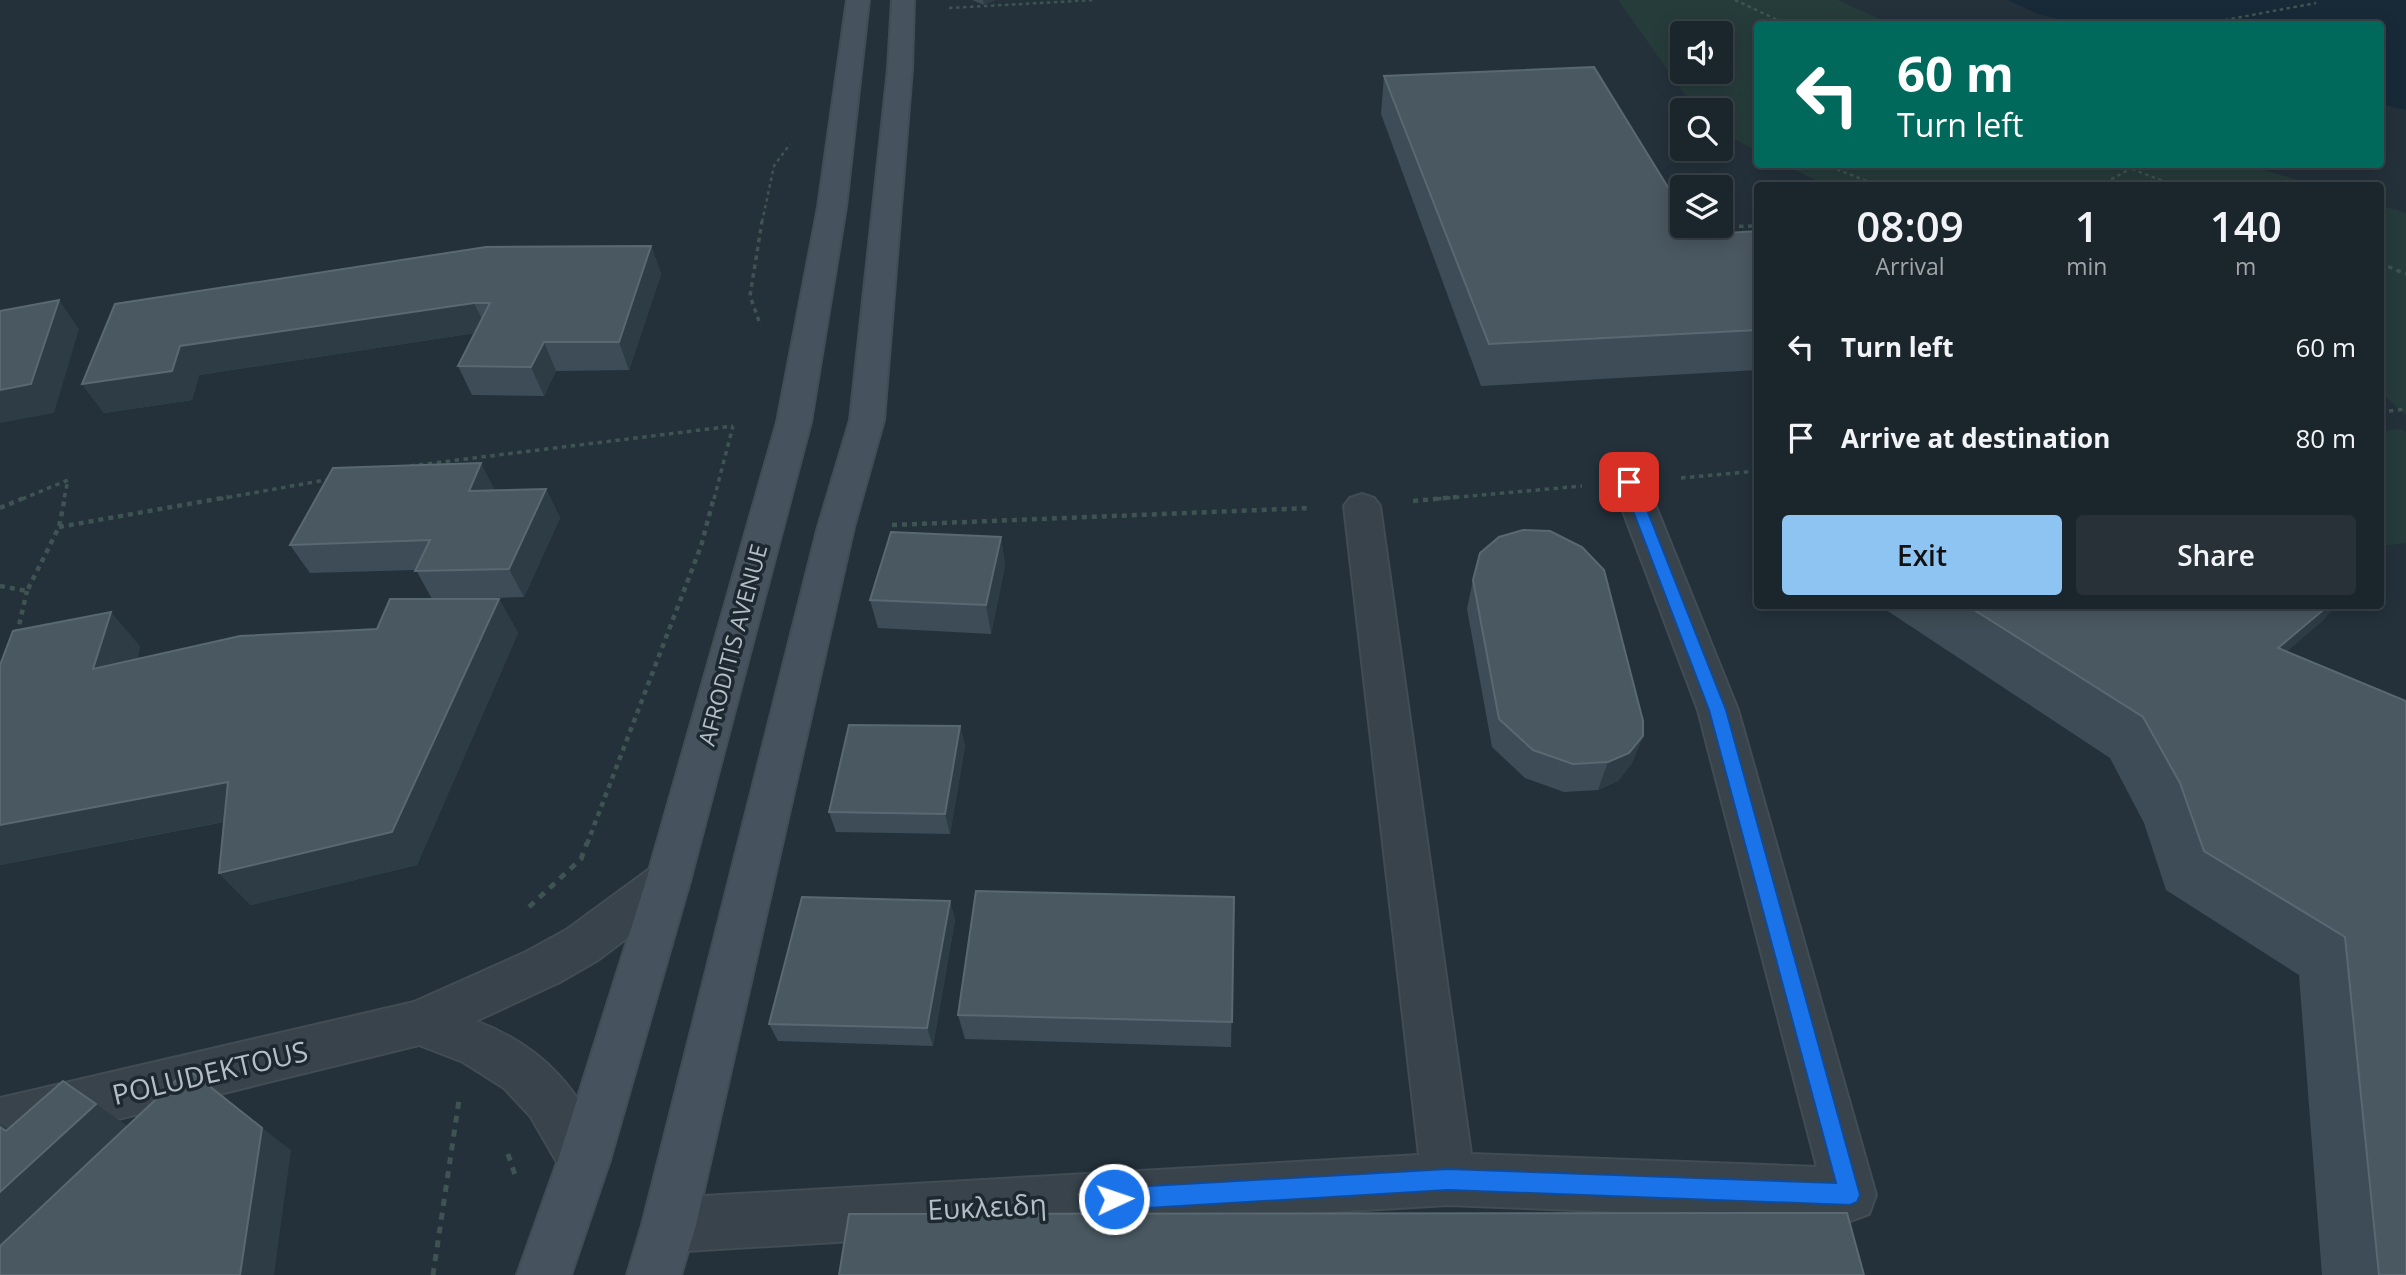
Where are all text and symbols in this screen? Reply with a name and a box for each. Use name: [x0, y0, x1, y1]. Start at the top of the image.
map controls: [1670, 21, 1733, 238]
button: sound: [1670, 21, 1733, 84]
text: 60 m: [1897, 40, 2014, 106]
icon: left: [1782, 49, 1873, 140]
button: search: [1670, 98, 1733, 161]
text: Turn left: [1897, 103, 2023, 146]
button: layers: [1670, 175, 1733, 238]
text: 08:09: [1856, 197, 1964, 254]
text: 1: [2075, 197, 2099, 254]
text: 140: [2210, 197, 2282, 254]
text: Arrival: [1875, 250, 1945, 282]
text: min: [2066, 250, 2107, 282]
text: m: [2235, 250, 2256, 282]
icon: left: [1782, 328, 1820, 366]
text: Turn left: [1841, 329, 1953, 365]
text: 60 m: [2295, 329, 2356, 365]
icon: arrive: [1782, 419, 1820, 457]
text: Arrive at destination: [1841, 420, 2110, 456]
text: 80 m: [2295, 420, 2356, 456]
pin: [1599, 452, 1659, 512]
icon: arrive: [1610, 463, 1648, 501]
button: Exit: [1782, 515, 2062, 595]
button: Share: [2076, 515, 2356, 595]
street label: AFRODITIS AVENUE: [690, 541, 774, 749]
street label: POLUDEKTOUS: [108, 1031, 311, 1113]
position arrow: [1077, 1162, 1151, 1236]
street label: Ευκλειδη: [926, 1184, 1047, 1228]

